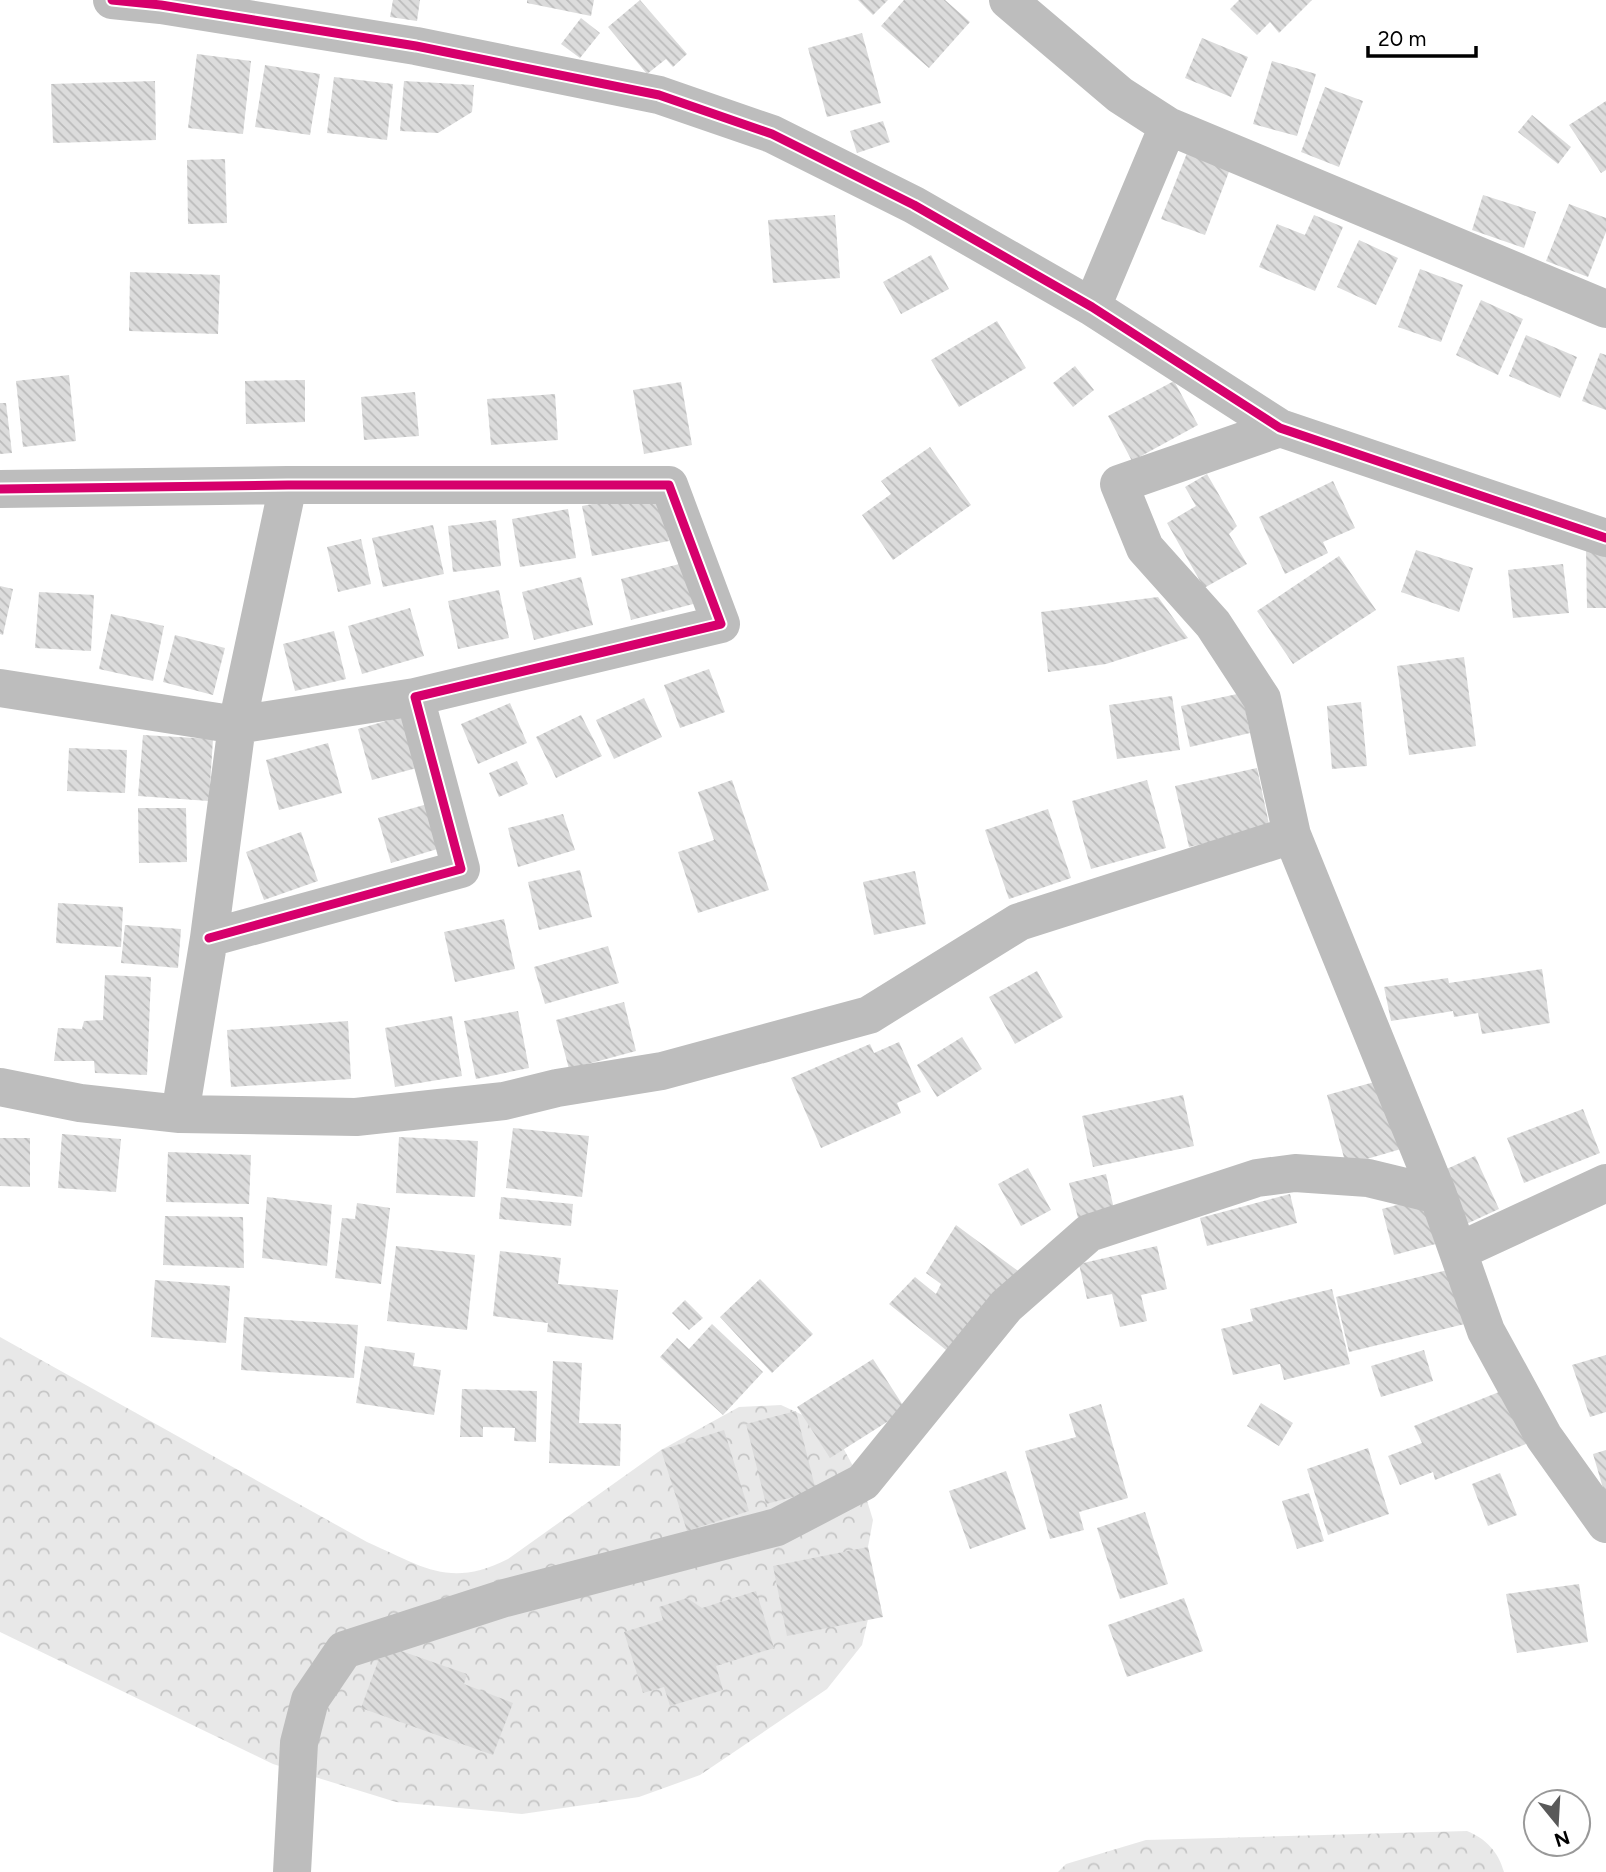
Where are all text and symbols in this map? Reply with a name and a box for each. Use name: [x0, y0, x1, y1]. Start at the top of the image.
scale bar: [1368, 14, 1476, 58]
text: 20 m: [1378, 26, 1426, 51]
north arrow: [1522, 1788, 1592, 1858]
text: N: [1552, 1825, 1573, 1852]

